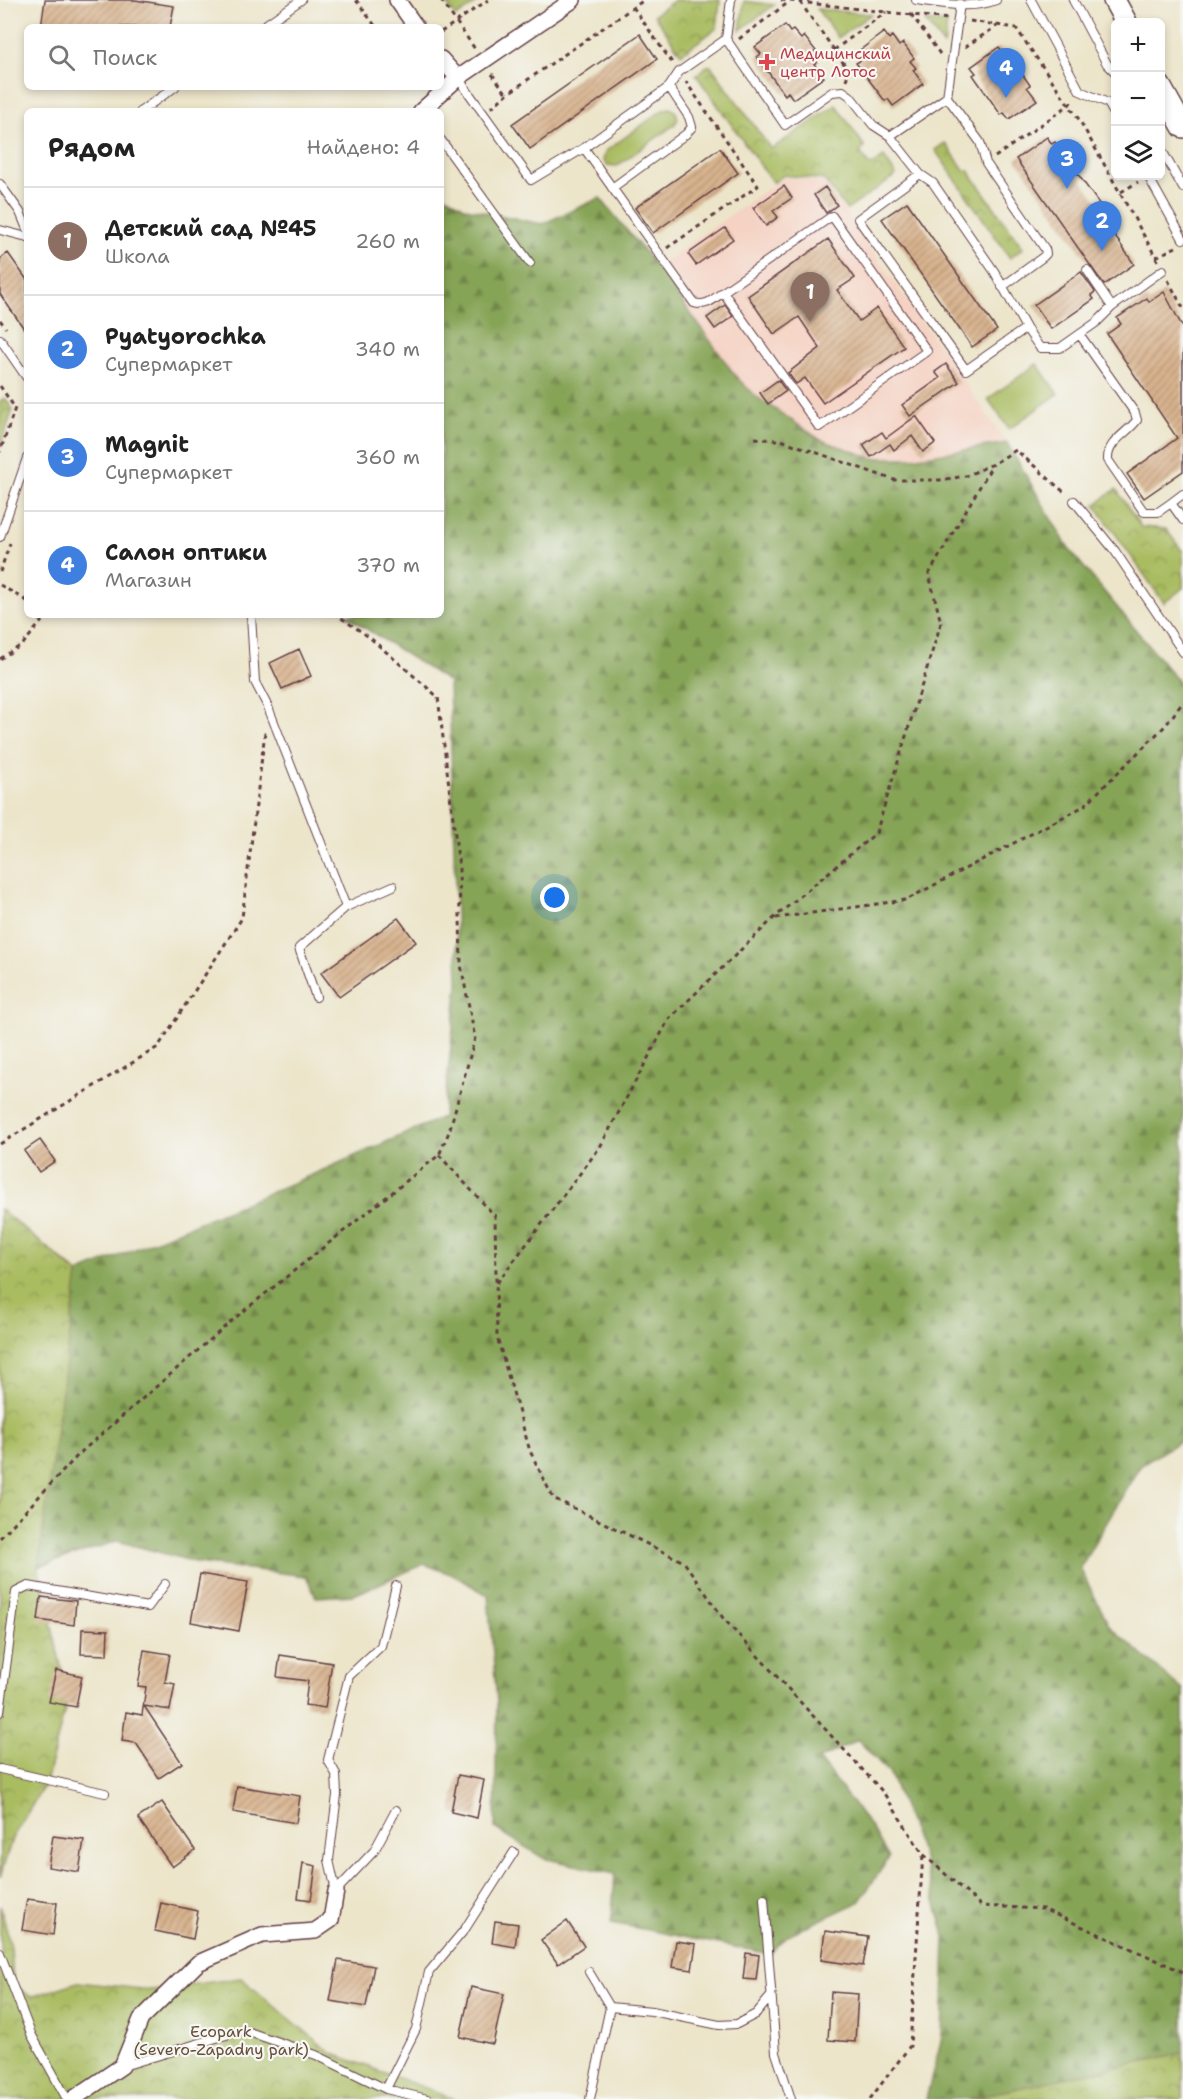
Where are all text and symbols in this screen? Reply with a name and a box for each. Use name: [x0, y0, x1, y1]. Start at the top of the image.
map controls: [1111, 18, 1165, 180]
button: +: [1111, 18, 1165, 72]
search box: [24, 24, 444, 90]
icon: search: [45, 41, 78, 74]
text: Поиск: [93, 43, 157, 72]
place label: Медицинский центр Лотос: [780, 43, 891, 82]
pin: 4: [986, 48, 1026, 98]
marker: Медицинский центр Лотос: [758, 53, 776, 71]
button: −: [1111, 72, 1165, 126]
button: layers: [1111, 126, 1165, 180]
text: Рядом: [48, 130, 135, 165]
text: Найдено: 4: [307, 134, 420, 160]
pin: 3: [1048, 140, 1086, 189]
pin: 2: [1082, 202, 1122, 251]
text: Детский сад №45: [105, 214, 317, 243]
text: 1: [63, 228, 72, 254]
text: 260 m: [355, 228, 420, 254]
text: Школа: [105, 243, 170, 269]
pin: 1: [790, 272, 830, 322]
text: Pyatyorochka: [105, 322, 266, 351]
text: 2: [61, 336, 75, 362]
text: 340 m: [355, 336, 420, 362]
text: Супермаркет: [105, 351, 232, 377]
text: Magnit: [105, 430, 189, 459]
text: 3: [61, 444, 75, 470]
text: 360 m: [355, 444, 420, 470]
text: Супермаркет: [105, 459, 232, 485]
text: Салон оптики: [105, 538, 267, 567]
text: 4: [61, 552, 75, 578]
text: 370 m: [356, 552, 420, 578]
text: Магазин: [105, 567, 192, 593]
your location: [540, 883, 569, 912]
park label: Ecopark (Severo-Zapadny park): [133, 2021, 309, 2060]

